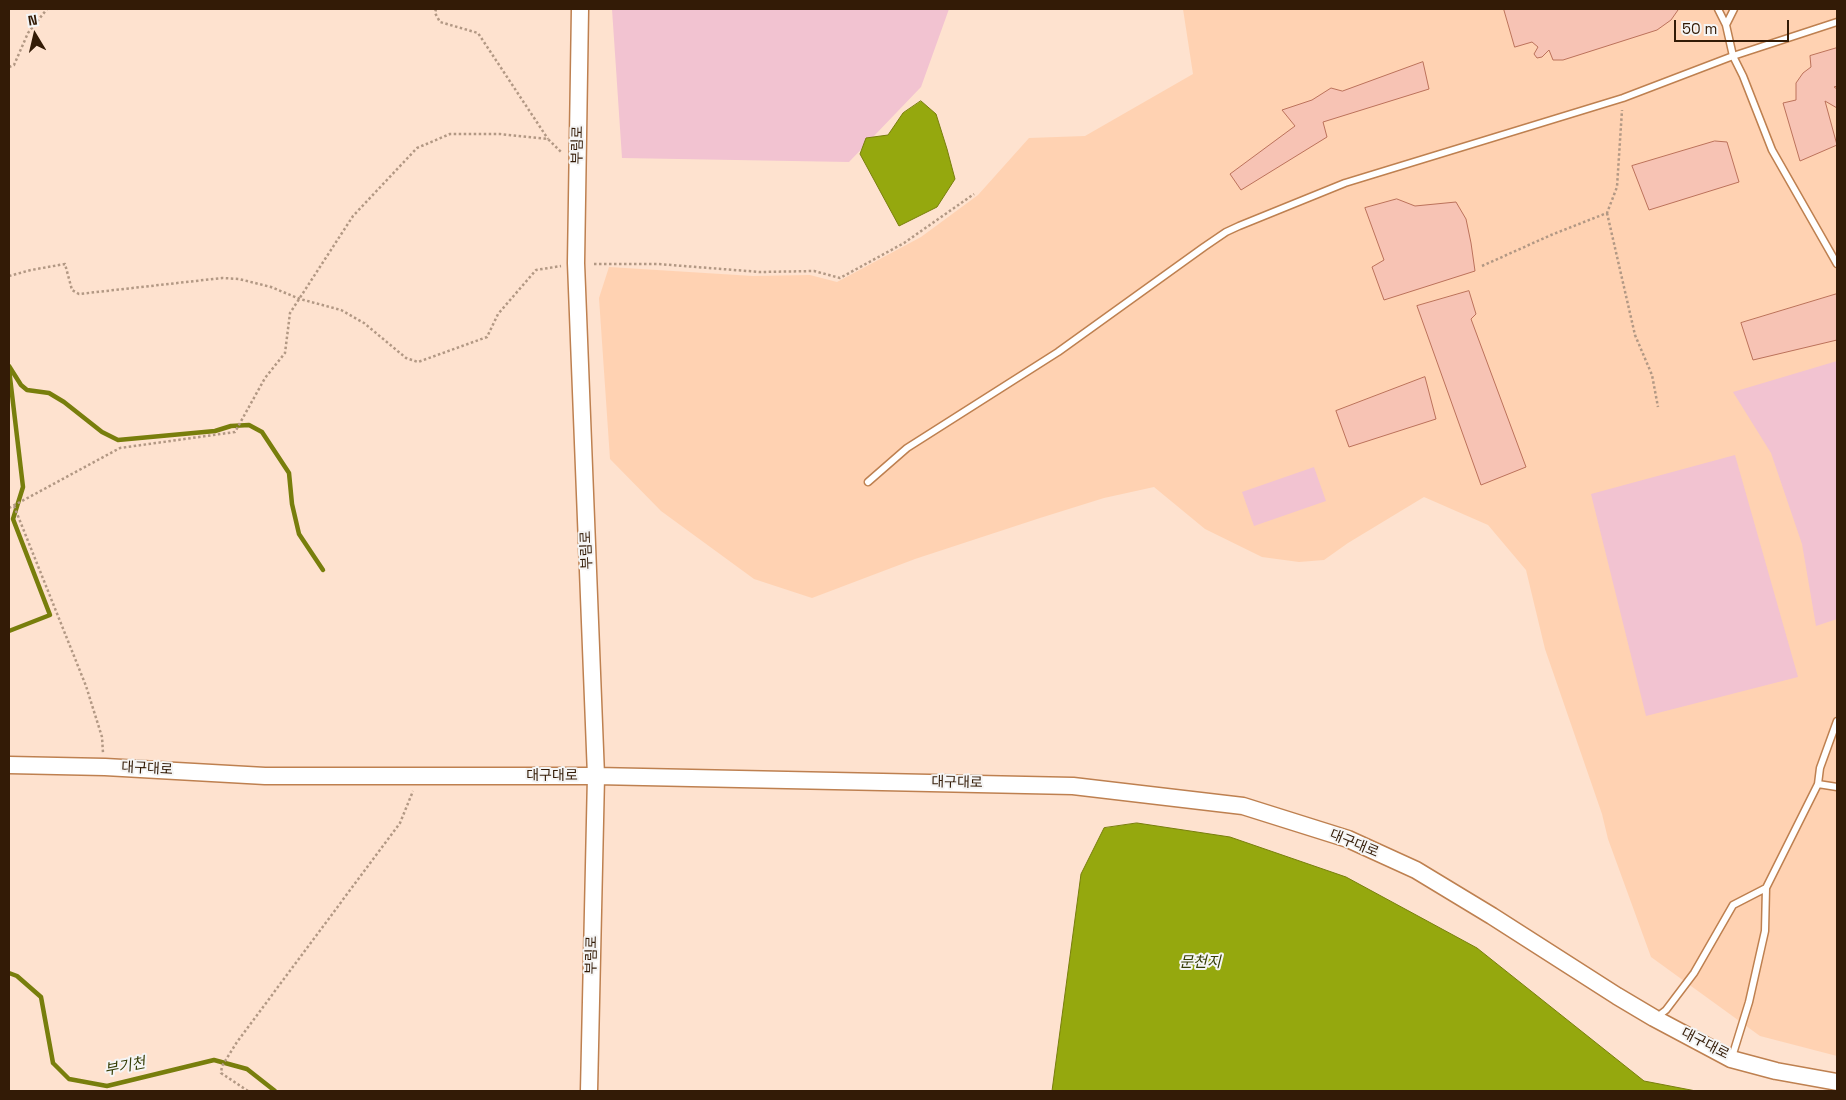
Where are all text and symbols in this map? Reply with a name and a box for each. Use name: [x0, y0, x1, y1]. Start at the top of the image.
north arrow: [10, 10, 60, 60]
scale bar: [1676, 10, 1791, 42]
text: N: [27, 11, 39, 30]
text: 50 m: [1682, 19, 1717, 38]
street label: 부림로: [569, 126, 587, 164]
street label: 부림로: [578, 530, 596, 570]
street label: 대구대로: [121, 759, 173, 779]
street label: 대구대로: [526, 768, 578, 784]
street label: 대구대로: [931, 774, 983, 792]
street label: 대구대로: [1327, 827, 1381, 861]
street label: 부림로: [583, 936, 601, 974]
water label: 문천지: [1179, 954, 1221, 972]
street label: 대구대로: [1678, 1025, 1732, 1063]
water label: 부기천: [103, 1054, 147, 1080]

